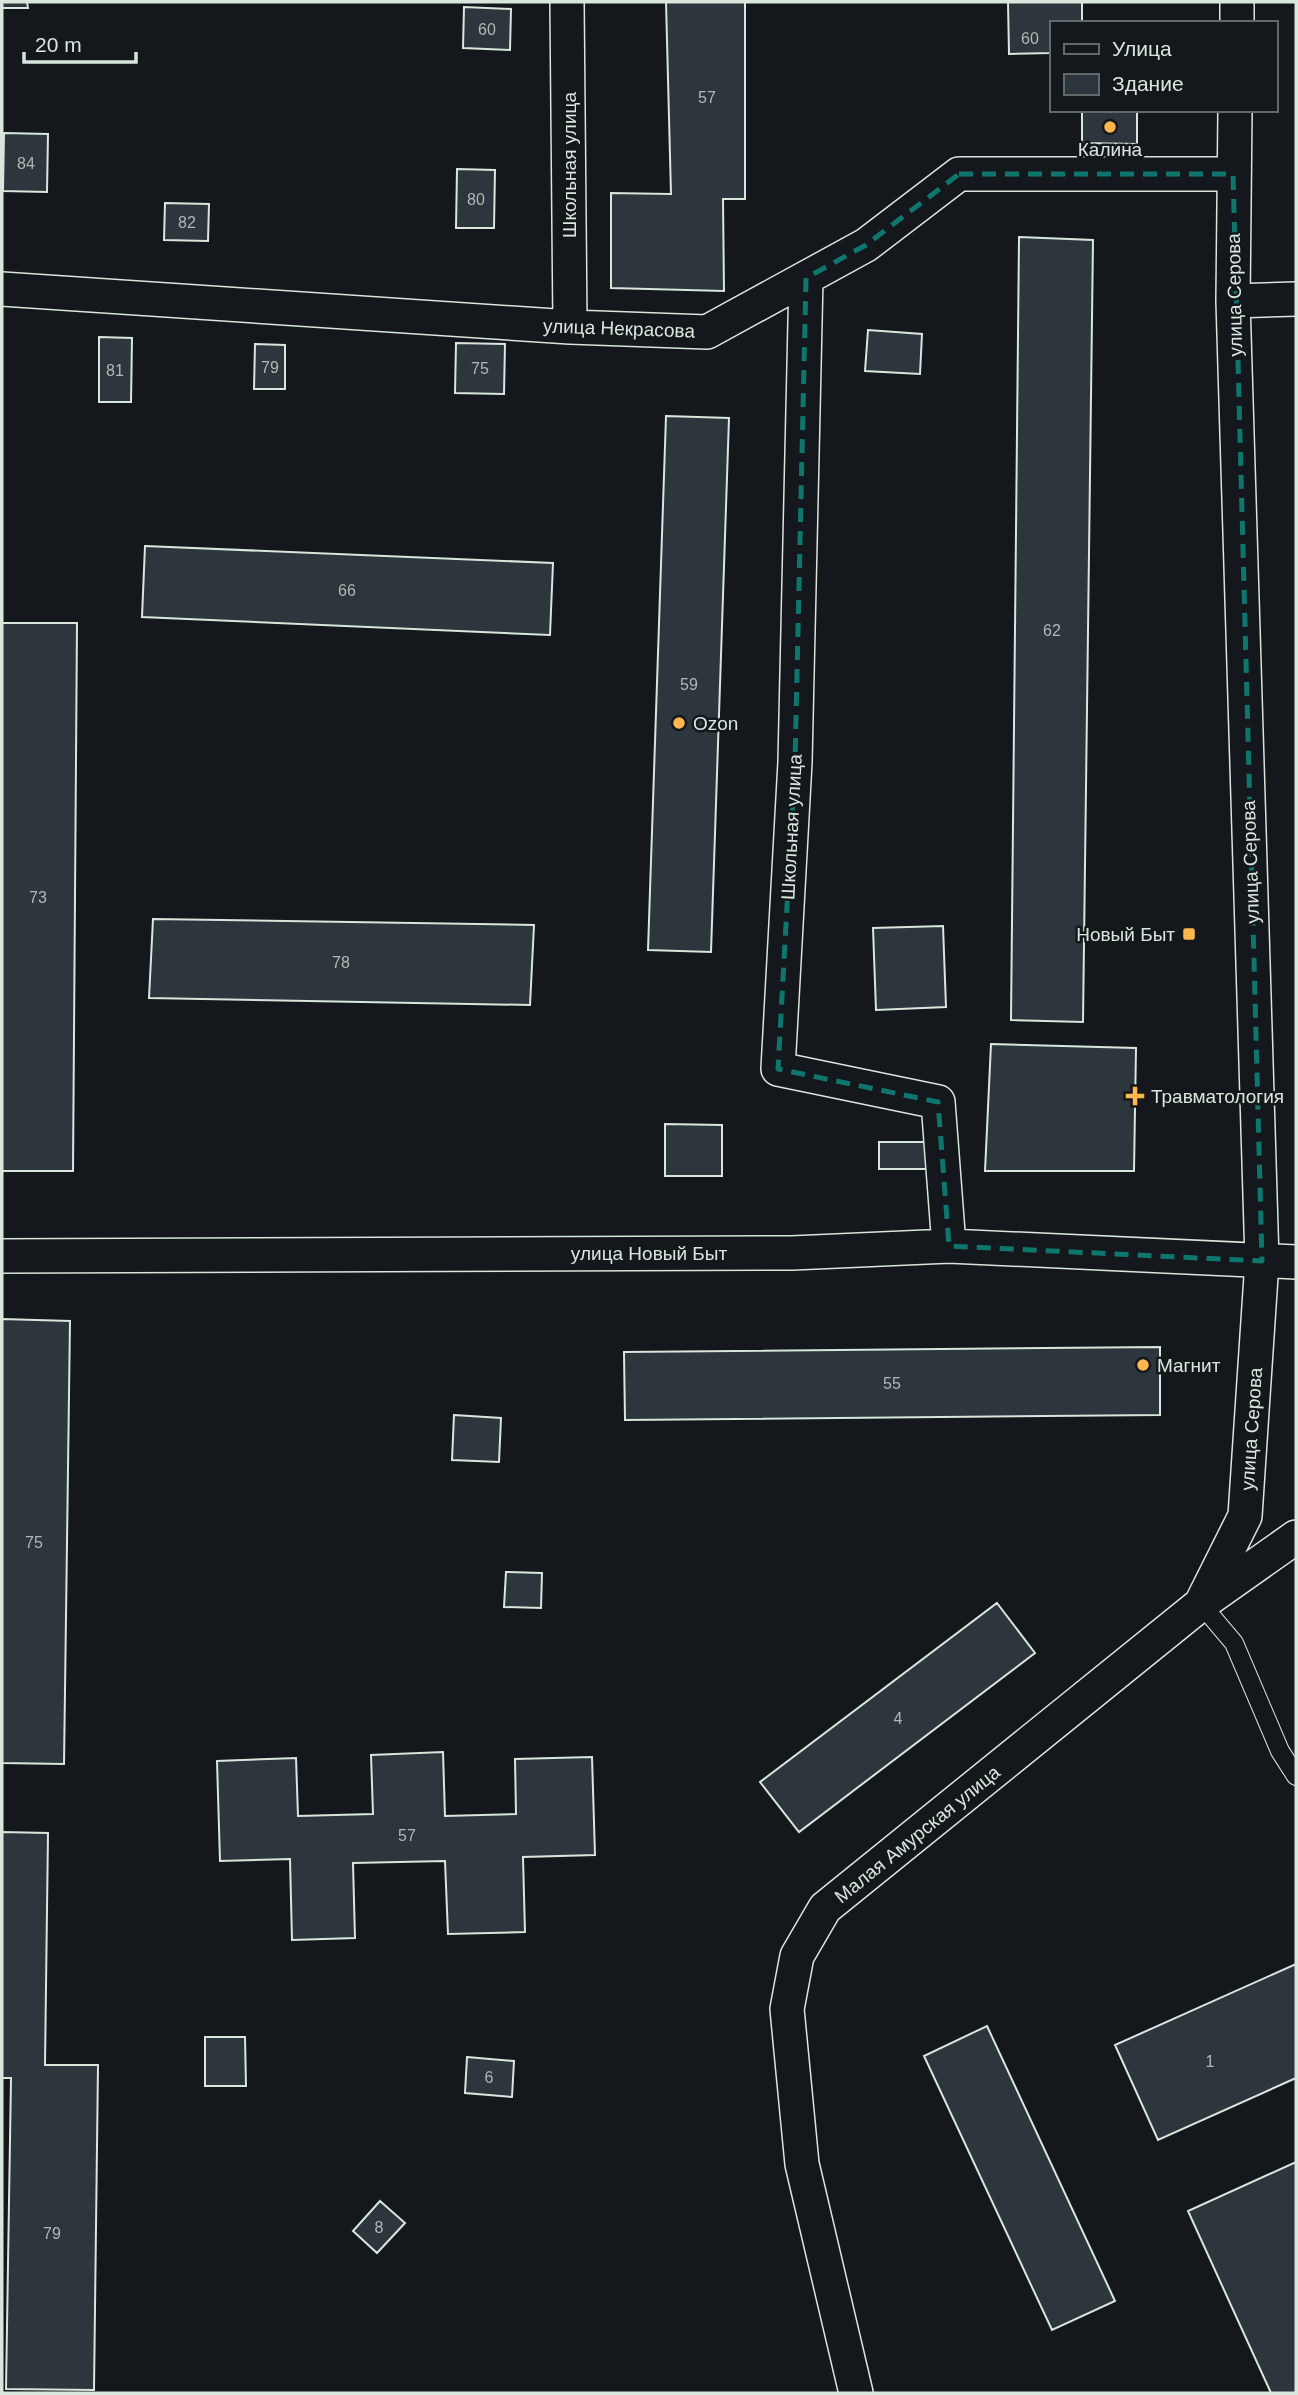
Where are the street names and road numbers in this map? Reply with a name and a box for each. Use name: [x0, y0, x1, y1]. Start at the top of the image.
street label: Школьная улица: [559, 92, 580, 238]
street label: улица Серова: [1223, 233, 1246, 357]
street label: улица Некрасова: [543, 315, 696, 342]
street label: Школьная улица: [777, 753, 806, 900]
street label: улица Серова: [1238, 800, 1263, 924]
street label: улица Новый Быт: [571, 1243, 727, 1264]
street label: улица Серова: [1237, 1366, 1266, 1491]
street label: Малая Амурская улица: [831, 1761, 1004, 1907]

